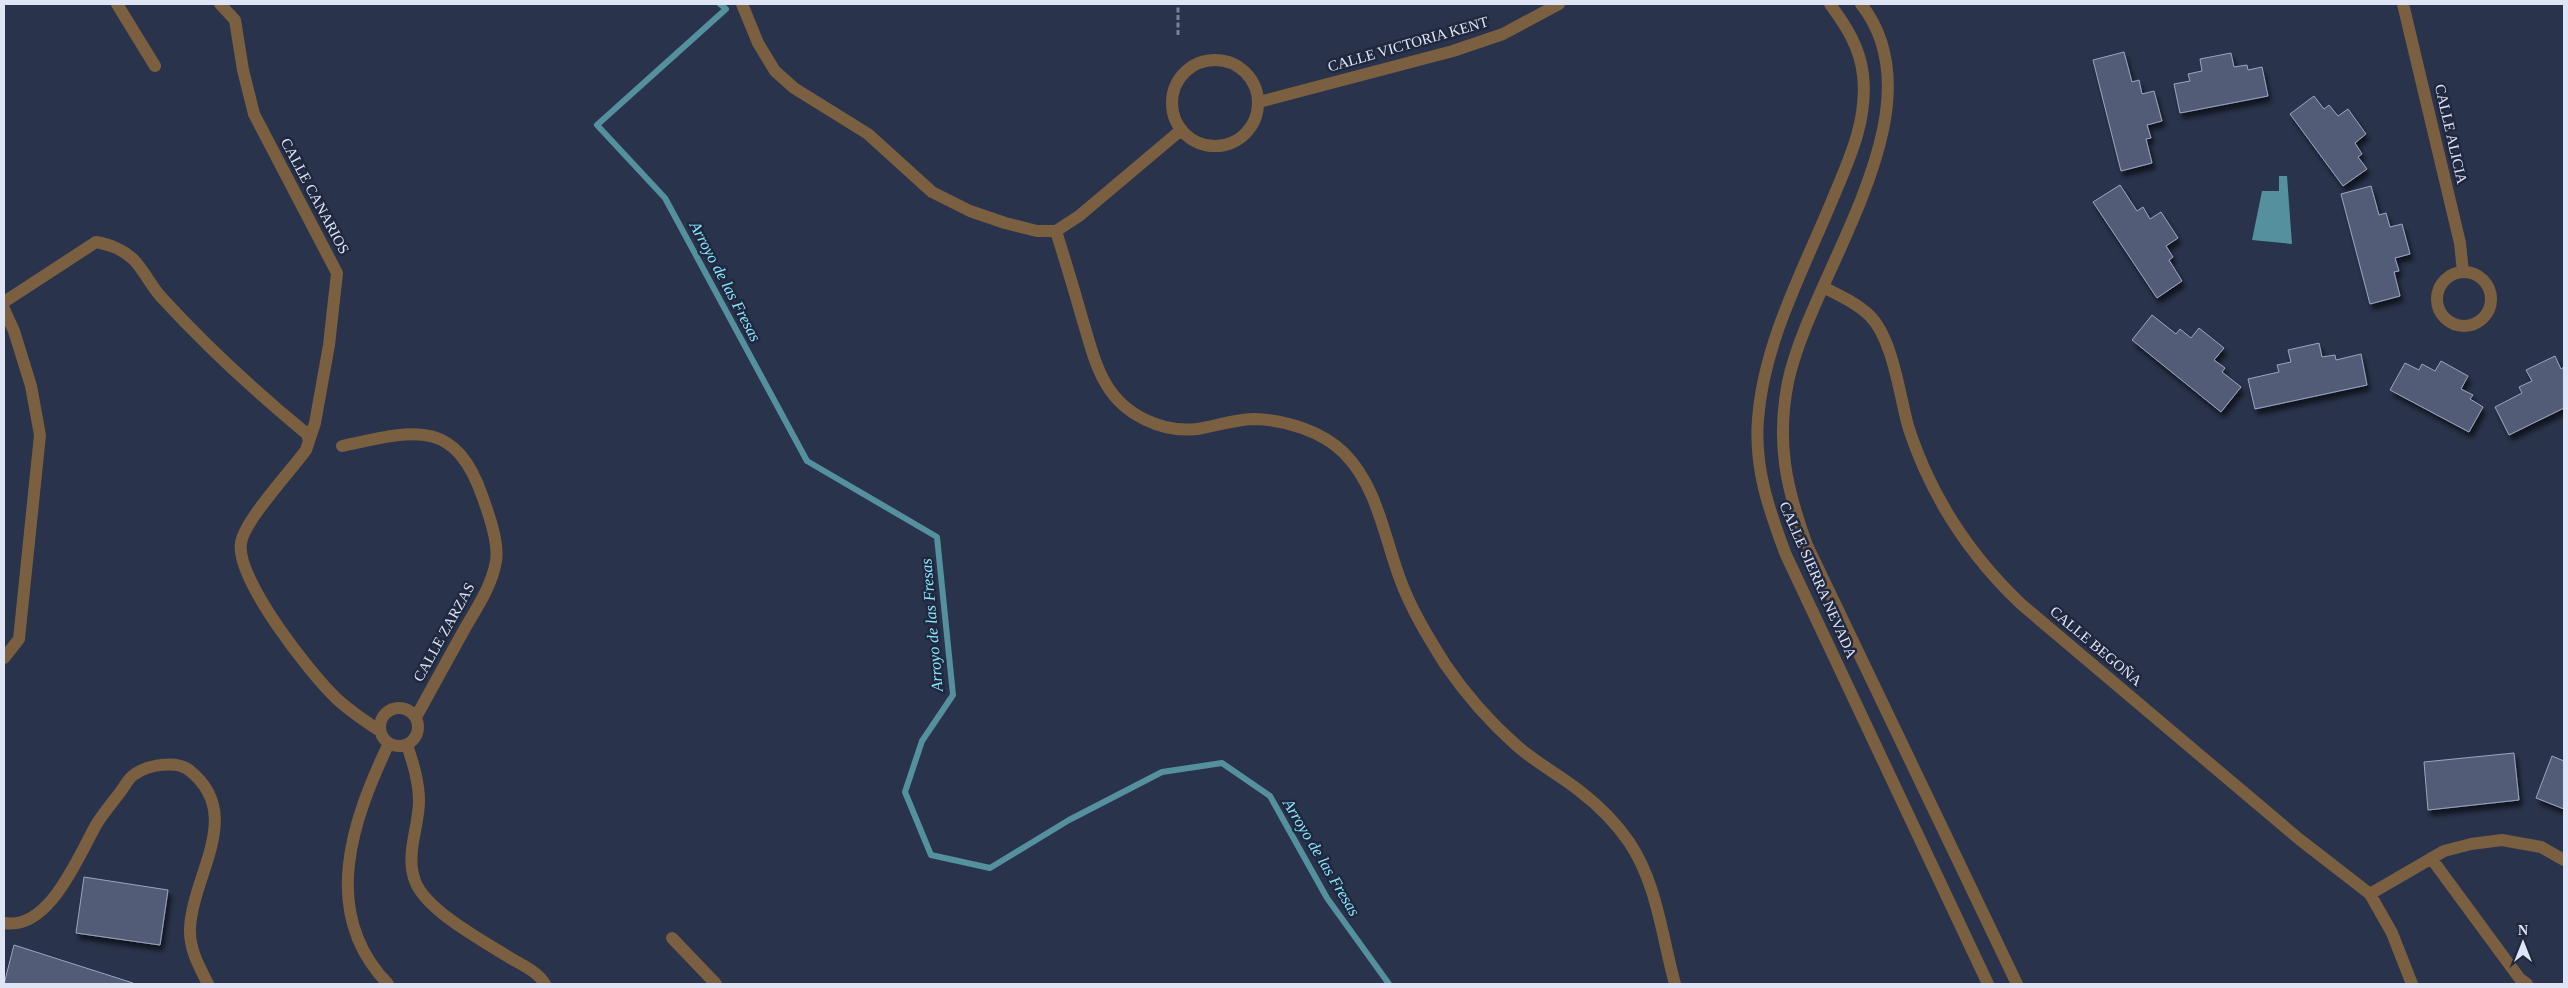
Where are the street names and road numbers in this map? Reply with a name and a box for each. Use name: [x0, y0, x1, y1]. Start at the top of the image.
street label: CALLE VICTORIA KENT: [1326, 13, 1490, 75]
street label: CALLE ALICIA: [2432, 82, 2470, 186]
street label: CALLE CANARIOS: [278, 135, 352, 257]
street label: CALLE SIERRA NEVADA: [1776, 499, 1860, 661]
street label: CALLE ZARZAS: [410, 580, 478, 684]
street label: CALLE BEGOÑA: [2047, 603, 2145, 689]

